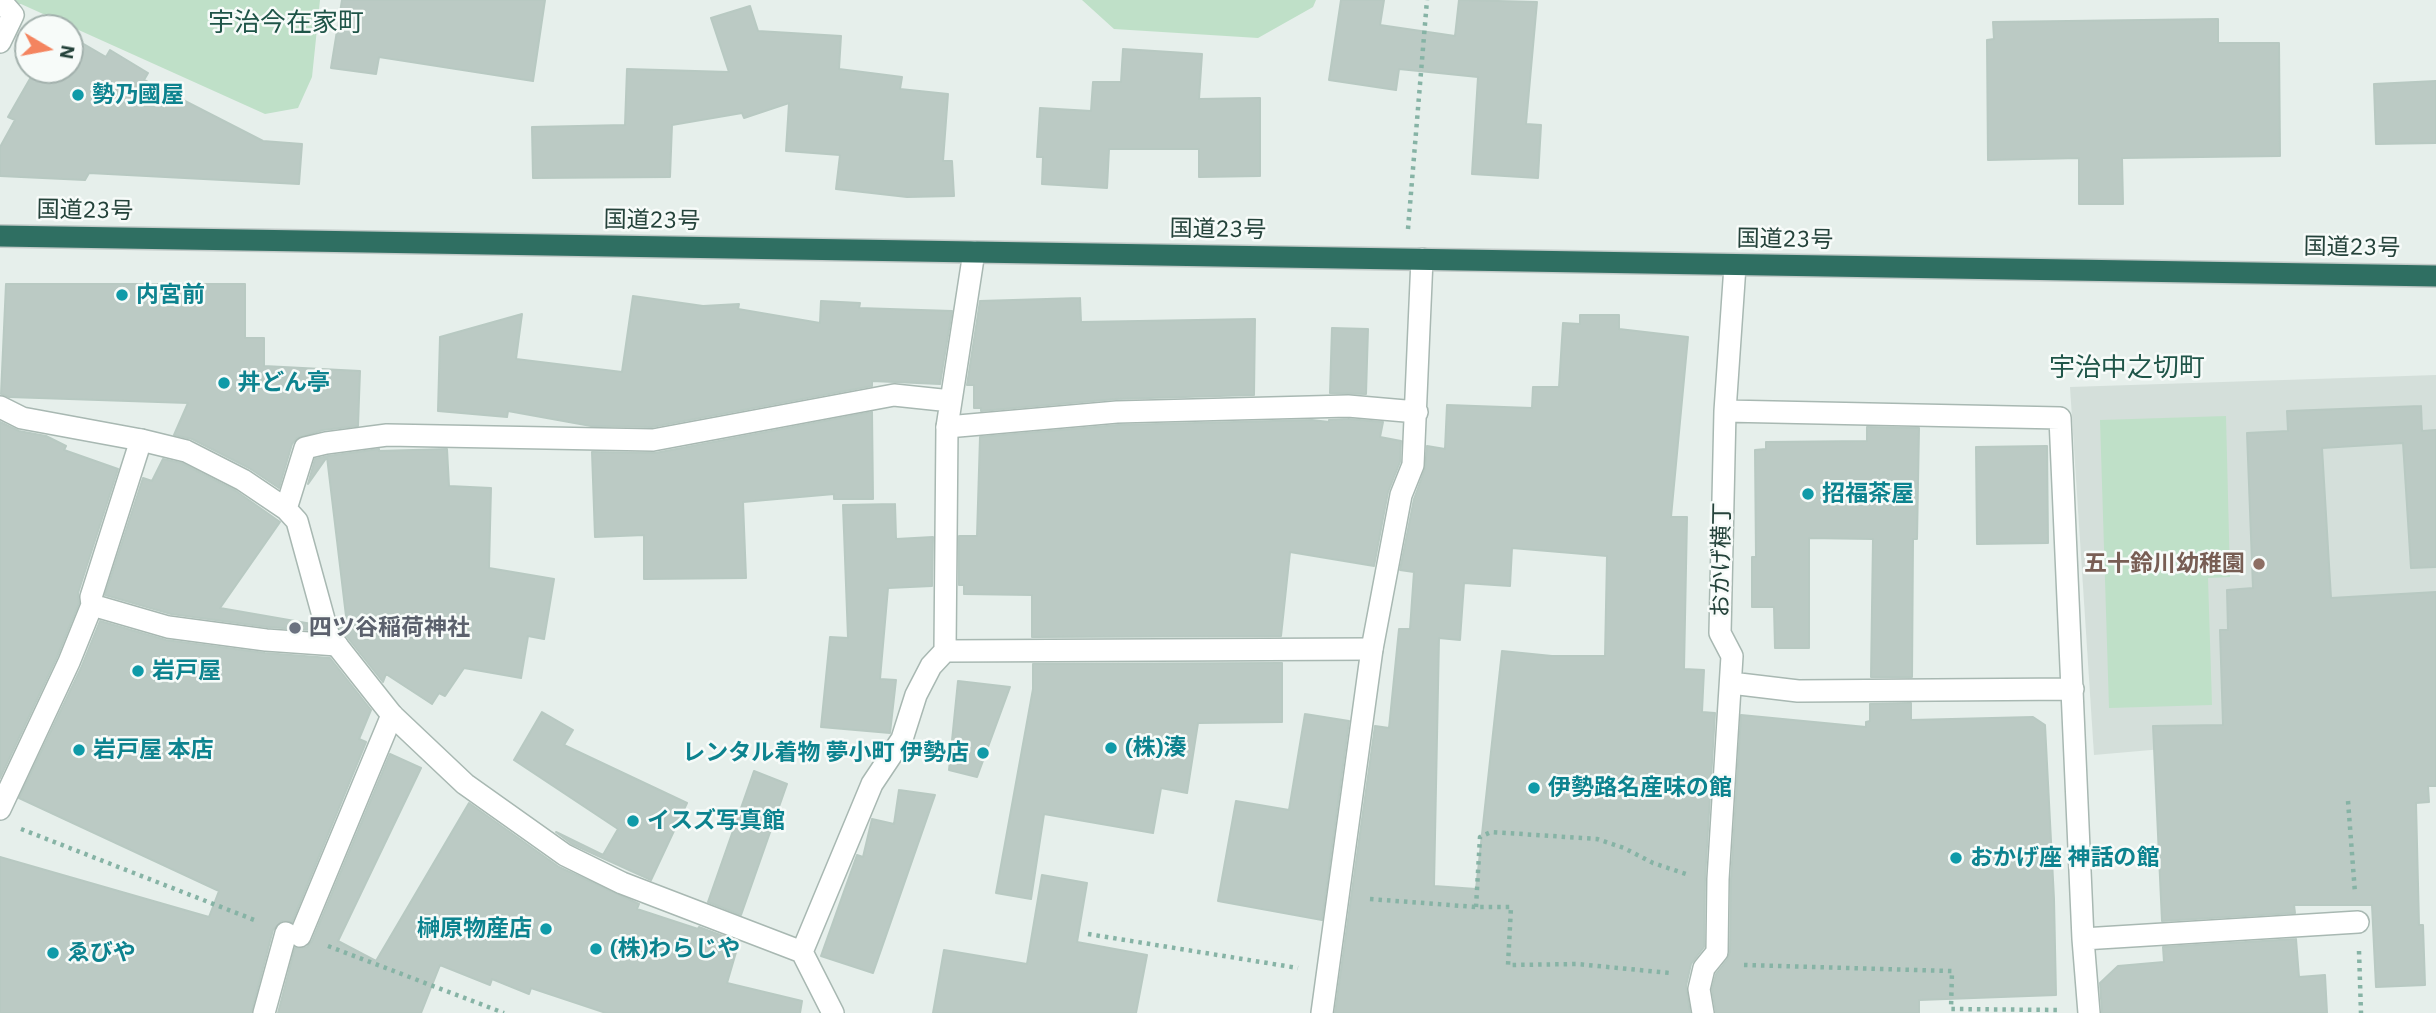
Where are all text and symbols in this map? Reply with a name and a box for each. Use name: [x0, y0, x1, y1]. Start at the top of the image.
district label: 宇治今在家町: [208, 7, 364, 39]
north arrow: [14, 14, 84, 84]
text: N: [55, 43, 81, 61]
place label: 勢乃國屋: [92, 81, 184, 109]
marker: 勢乃國屋: [70, 87, 86, 103]
street label: 国道23号: [36, 196, 134, 226]
street label: 国道23号: [603, 206, 701, 236]
street label: 国道23号: [1169, 215, 1267, 245]
street label: 国道23号: [1736, 225, 1834, 255]
street label: 国道23号: [2303, 233, 2401, 263]
place label: 内宮前: [136, 281, 205, 309]
marker: 内宮前: [114, 287, 130, 303]
district label: 宇治中之切町: [2049, 352, 2205, 384]
place label: 丼どん亭: [238, 369, 330, 397]
marker: 丼どん亭: [216, 375, 232, 391]
place label: 招福茶屋: [1822, 480, 1914, 508]
marker: 招福茶屋: [1800, 486, 1816, 502]
street label: おかげ横丁: [1707, 502, 1737, 618]
place label: 五十鈴川幼稚園: [2084, 550, 2245, 578]
marker: 五十鈴川幼稚園: [2251, 556, 2267, 572]
place label: 四ツ谷稲荷神社: [309, 614, 470, 642]
marker: 四ツ谷稲荷神社: [287, 620, 303, 636]
place label: 岩戸屋: [152, 657, 221, 685]
marker: 岩戸屋: [130, 663, 146, 679]
place label: (株)湊: [1125, 734, 1187, 762]
place label: 岩戸屋 本店: [93, 736, 213, 764]
place label: レンタル着物 夢小町 伊勢店: [682, 739, 969, 767]
marker: (株)湊: [1103, 740, 1119, 756]
marker: 岩戸屋 本店: [71, 742, 87, 758]
marker: レンタル着物 夢小町 伊勢店: [975, 745, 991, 761]
place label: 伊勢路名産味の館: [1548, 774, 1732, 802]
marker: 伊勢路名産味の館: [1526, 780, 1542, 796]
place label: イスズ写真館: [647, 807, 785, 835]
marker: イスズ写真館: [625, 813, 641, 829]
place label: おかげ座 神話の館: [1970, 844, 2159, 872]
marker: おかげ座 神話の館: [1948, 850, 1964, 866]
place label: 榊原物産店: [417, 915, 532, 943]
marker: 榊原物産店: [538, 921, 554, 937]
place label: (株)わらじや: [610, 935, 741, 963]
place label: ゑびや: [67, 939, 136, 967]
marker: (株)わらじや: [588, 941, 604, 957]
marker: ゑびや: [45, 945, 61, 961]

